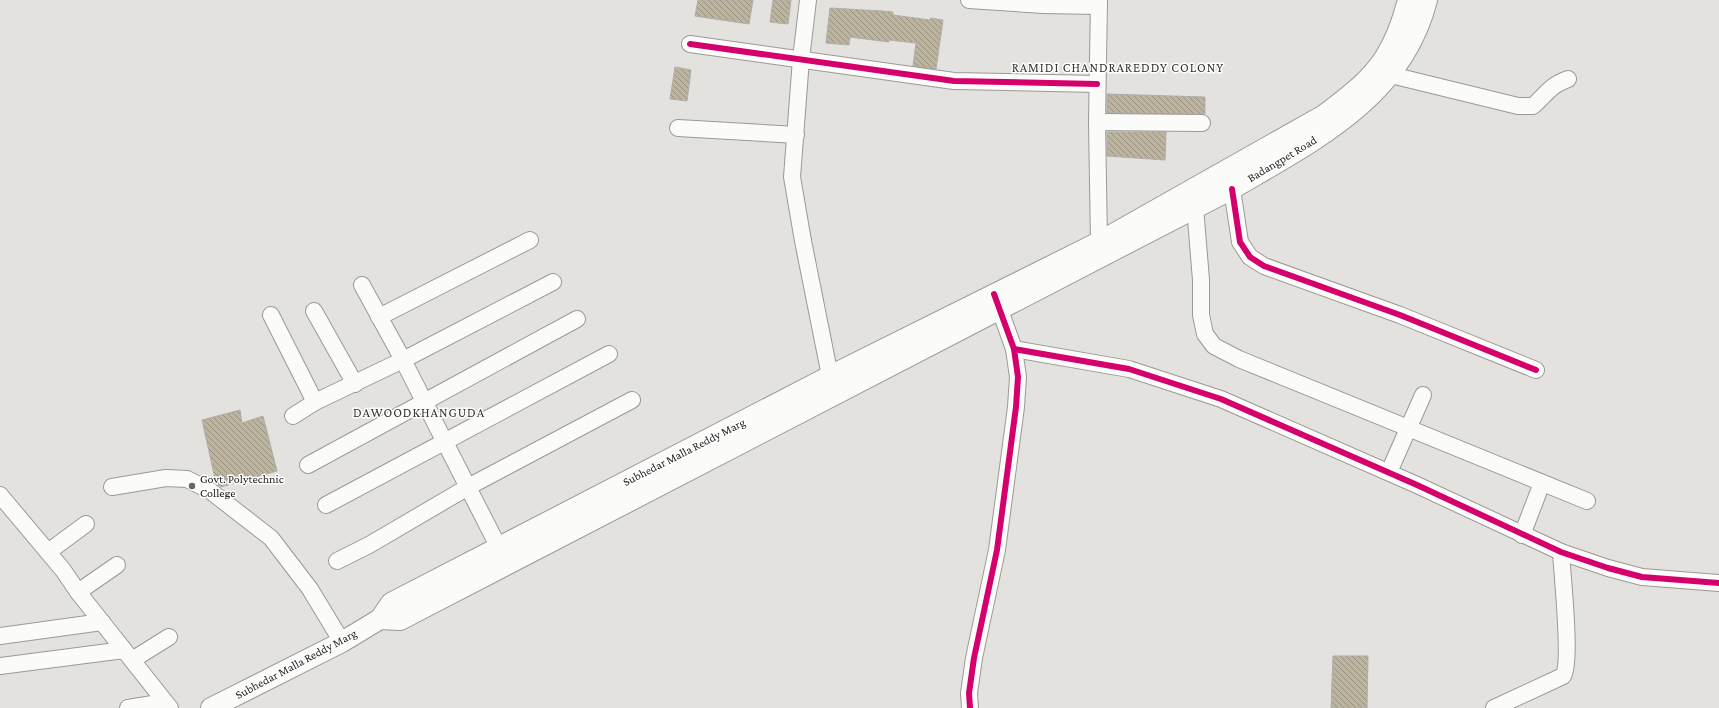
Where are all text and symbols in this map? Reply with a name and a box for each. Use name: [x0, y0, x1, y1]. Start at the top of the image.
district label: RAMIDI CHANDRAREDDY COLONY: [1012, 60, 1224, 75]
street label: Badangpet Road: [1245, 132, 1320, 185]
district label: DAWOODKHANGUDA: [353, 405, 485, 420]
street label: Subhedar Malla Reddy Marg: [620, 415, 748, 489]
place label: Govt. Polytechnic College: [200, 472, 284, 500]
marker: Govt. Polytechnic College: [187, 481, 197, 491]
street label: Subhedar Malla Reddy Marg: [233, 626, 359, 702]

